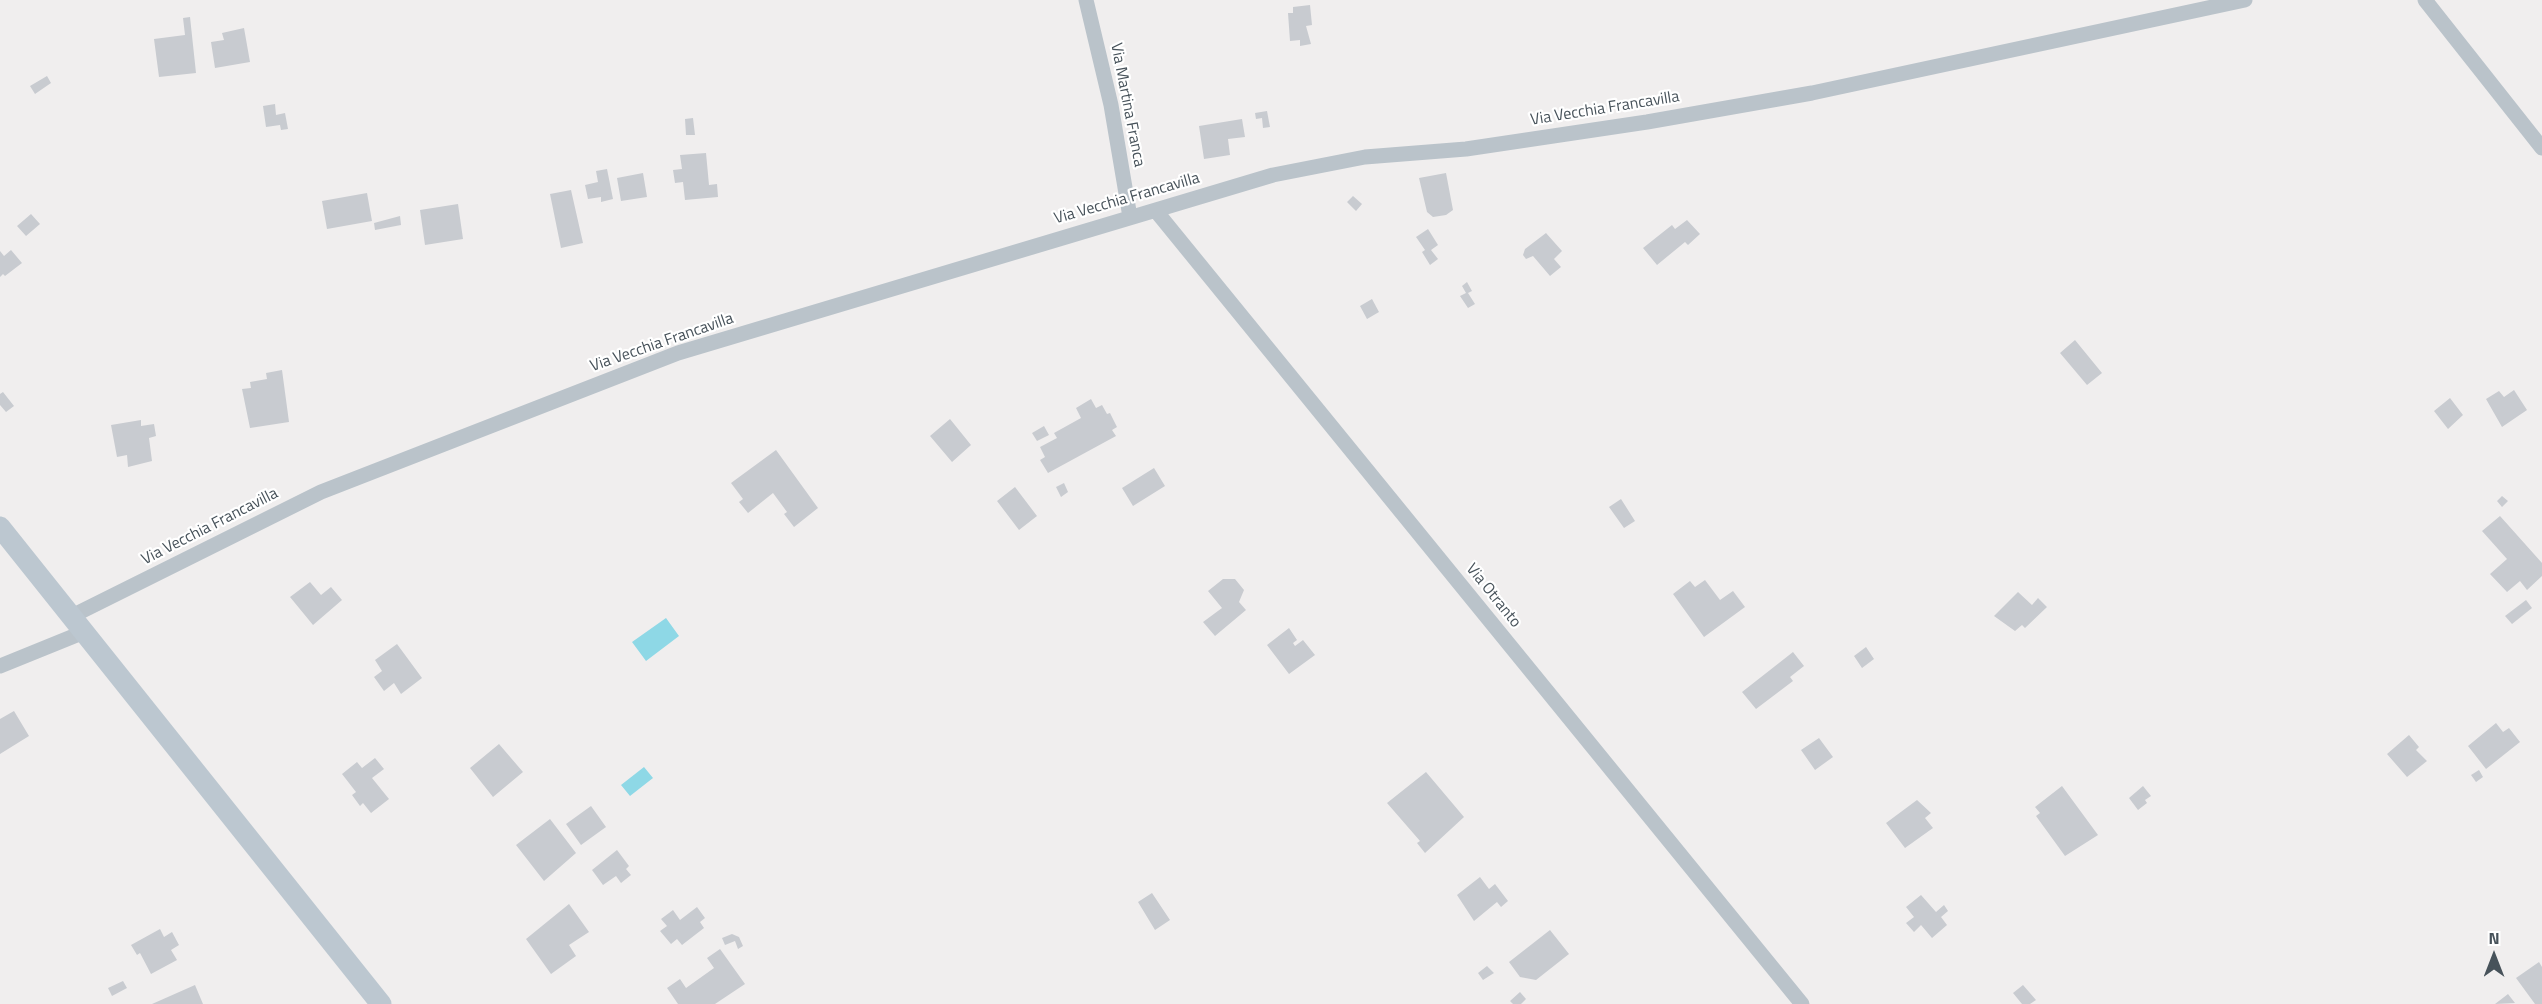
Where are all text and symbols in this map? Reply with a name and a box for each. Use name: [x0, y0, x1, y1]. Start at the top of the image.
street label: Via Martina Franca: [1106, 41, 1148, 169]
street label: Via Vecchia Francavilla: [1529, 88, 1681, 130]
street label: Via Vecchia Francavilla: [1052, 169, 1202, 229]
street label: Via Vecchia Francavilla: [588, 309, 736, 377]
street label: Via Vecchia Francavilla: [139, 484, 281, 570]
street label: Via Otranto: [1461, 560, 1525, 632]
north arrow: [2464, 926, 2524, 986]
text: N: [2488, 926, 2500, 950]

